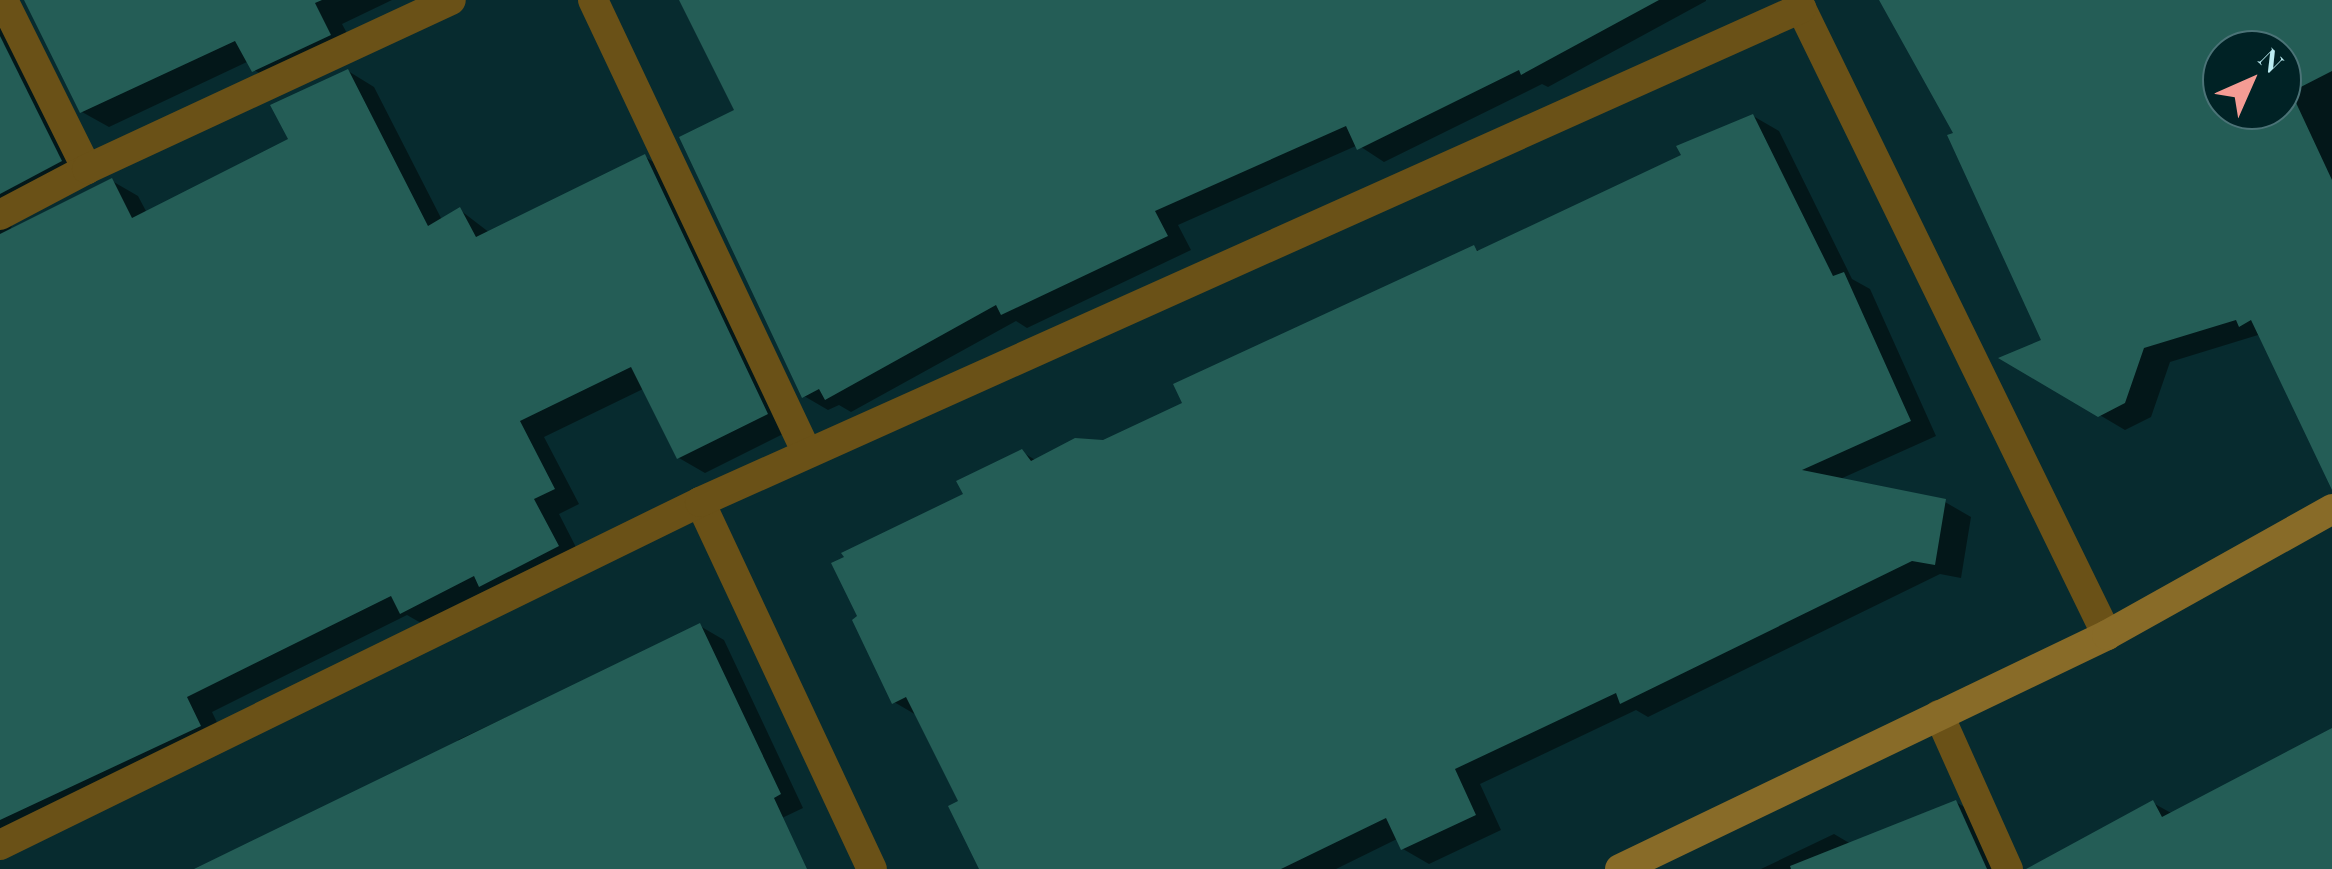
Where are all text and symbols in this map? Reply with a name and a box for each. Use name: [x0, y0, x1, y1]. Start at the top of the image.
north arrow: [2202, 30, 2302, 130]
text: N: [2252, 40, 2292, 80]

